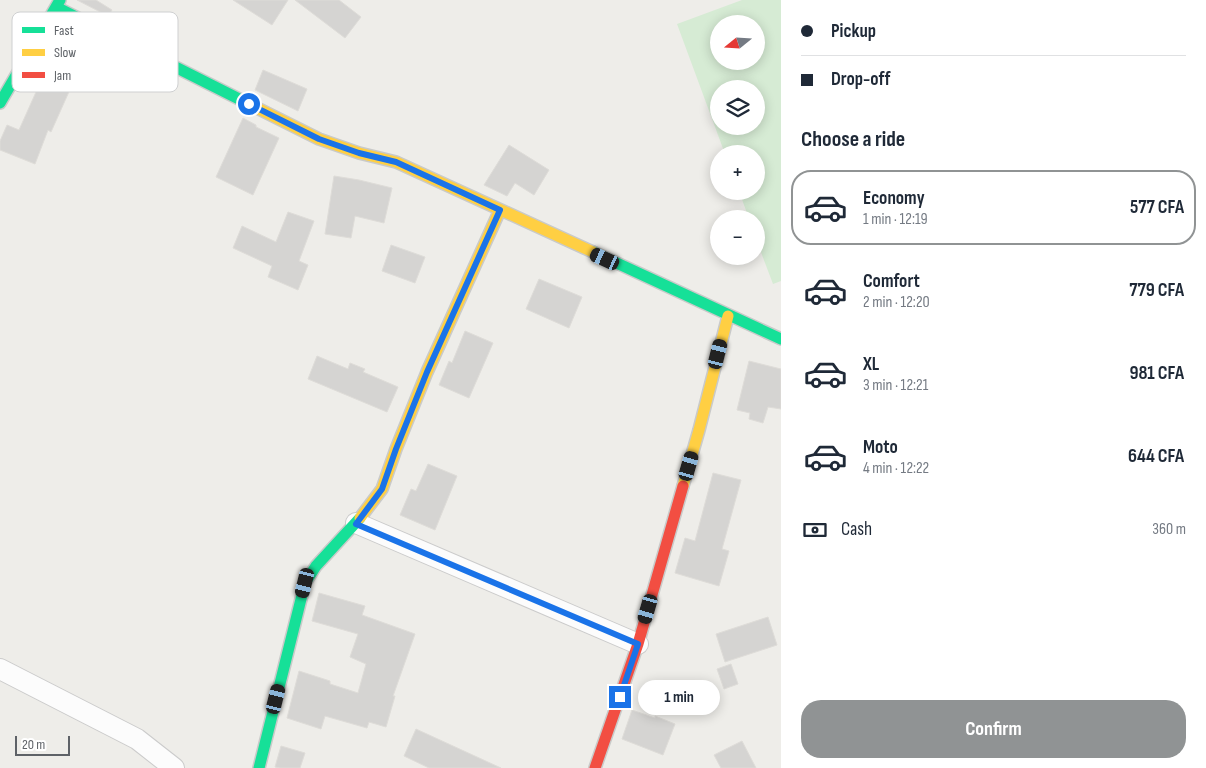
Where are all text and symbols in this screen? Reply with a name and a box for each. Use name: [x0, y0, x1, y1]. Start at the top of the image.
legend: [12, 12, 178, 92]
north arrow: [710, 15, 765, 70]
map controls: [710, 15, 765, 265]
text: Pickup: [831, 20, 876, 43]
text: Fast: [54, 22, 74, 39]
text: Slow: [54, 44, 76, 61]
text: Jam: [53, 67, 71, 84]
text: Drop-off: [831, 68, 891, 91]
button: layers: [710, 80, 765, 135]
route start: [238, 93, 260, 115]
text: Choose a ride: [801, 126, 905, 153]
button: +: [710, 145, 765, 200]
icon: car: [803, 185, 848, 230]
text: Economy: [863, 187, 925, 210]
text: 577 CFA: [1130, 196, 1184, 219]
button: −: [710, 210, 765, 265]
text: 1 min · 12:19: [863, 210, 928, 229]
car: [588, 246, 621, 272]
icon: car: [803, 268, 848, 313]
text: Comfort: [863, 270, 920, 293]
text: 779 CFA: [1129, 279, 1184, 302]
text: 2 min · 12:20: [863, 293, 930, 312]
car: [707, 338, 728, 370]
icon: car: [803, 351, 848, 396]
text: XL: [863, 353, 879, 376]
text: 981 CFA: [1129, 362, 1184, 385]
text: 3 min · 12:21: [863, 376, 928, 395]
icon: car: [803, 434, 848, 479]
text: Moto: [863, 436, 898, 459]
text: 644 CFA: [1128, 445, 1184, 468]
car: [677, 450, 700, 482]
text: 4 min · 12:22: [863, 459, 929, 478]
icon: cash: [801, 516, 829, 544]
text: Cash: [841, 518, 872, 541]
text: 360 m: [1152, 520, 1186, 539]
car: [294, 567, 315, 599]
car: [636, 593, 659, 625]
callout: 1 min: [638, 680, 720, 714]
car: [265, 683, 286, 715]
route end: [609, 686, 631, 708]
text: 1 min: [664, 688, 694, 707]
button: Confirm: [801, 700, 1186, 758]
scale bar: [15, 733, 70, 756]
text: 20 m: [22, 736, 45, 753]

